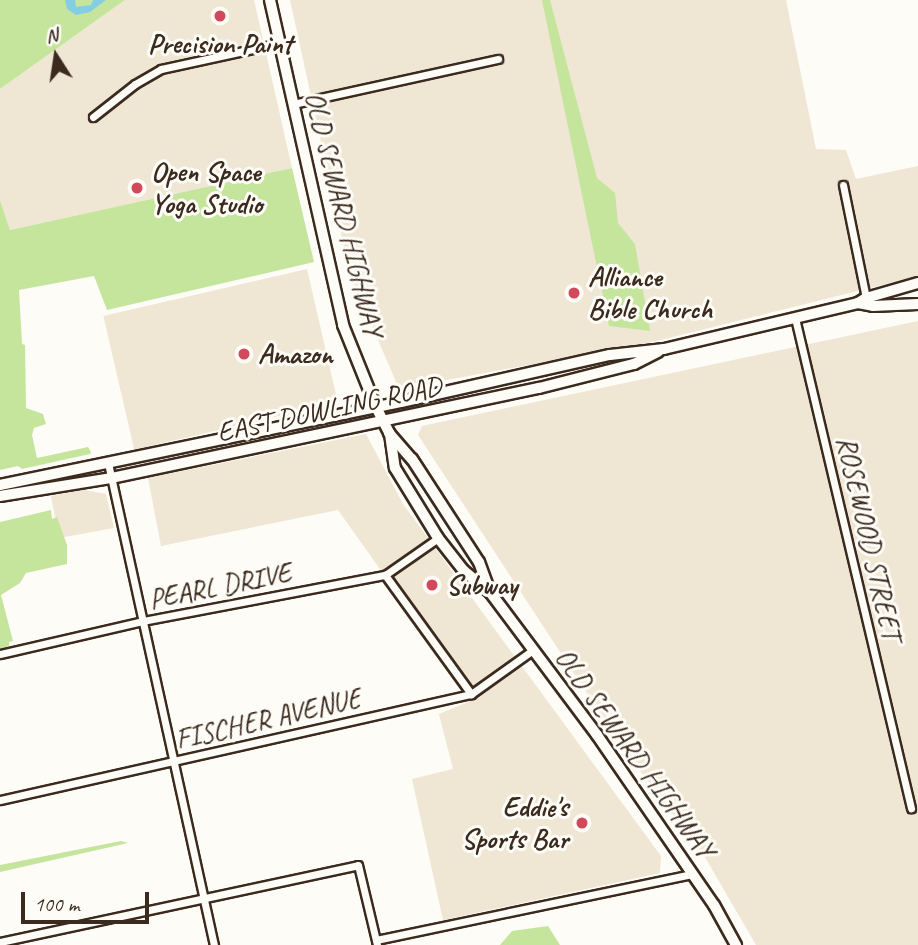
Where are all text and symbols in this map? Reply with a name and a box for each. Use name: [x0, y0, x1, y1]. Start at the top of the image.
marker: Precision Paint: [212, 8, 228, 24]
north arrow: [21, 21, 91, 91]
text: N: [43, 22, 60, 48]
place label: Precision Paint: [147, 27, 293, 61]
street label: OLD SEWARD HIGHWAY: [297, 88, 391, 340]
place label: Open Space Yoga Studio: [151, 155, 263, 221]
marker: Open Space Yoga Studio: [129, 180, 145, 196]
place label: Alliance Bible Church: [588, 260, 713, 326]
marker: Alliance Bible Church: [566, 285, 582, 301]
place label: Amazon: [258, 337, 333, 371]
marker: Amazon: [236, 346, 252, 362]
street label: EAST DOWLING ROAD: [212, 368, 446, 450]
street label: ROSEWOOD STREET: [829, 433, 909, 643]
street label: PEARL DRIVE: [146, 556, 294, 616]
place label: Subway: [446, 568, 517, 602]
marker: Subway: [424, 577, 440, 593]
street label: OLD SEWARD HIGHWAY: [548, 642, 722, 864]
street label: FISCHER AVENUE: [173, 681, 363, 757]
place label: Eddie's Sports Bar: [460, 790, 568, 856]
marker: Eddie's Sports Bar: [574, 815, 590, 831]
scale bar: [24, 878, 152, 922]
text: 100 m: [34, 891, 79, 917]

